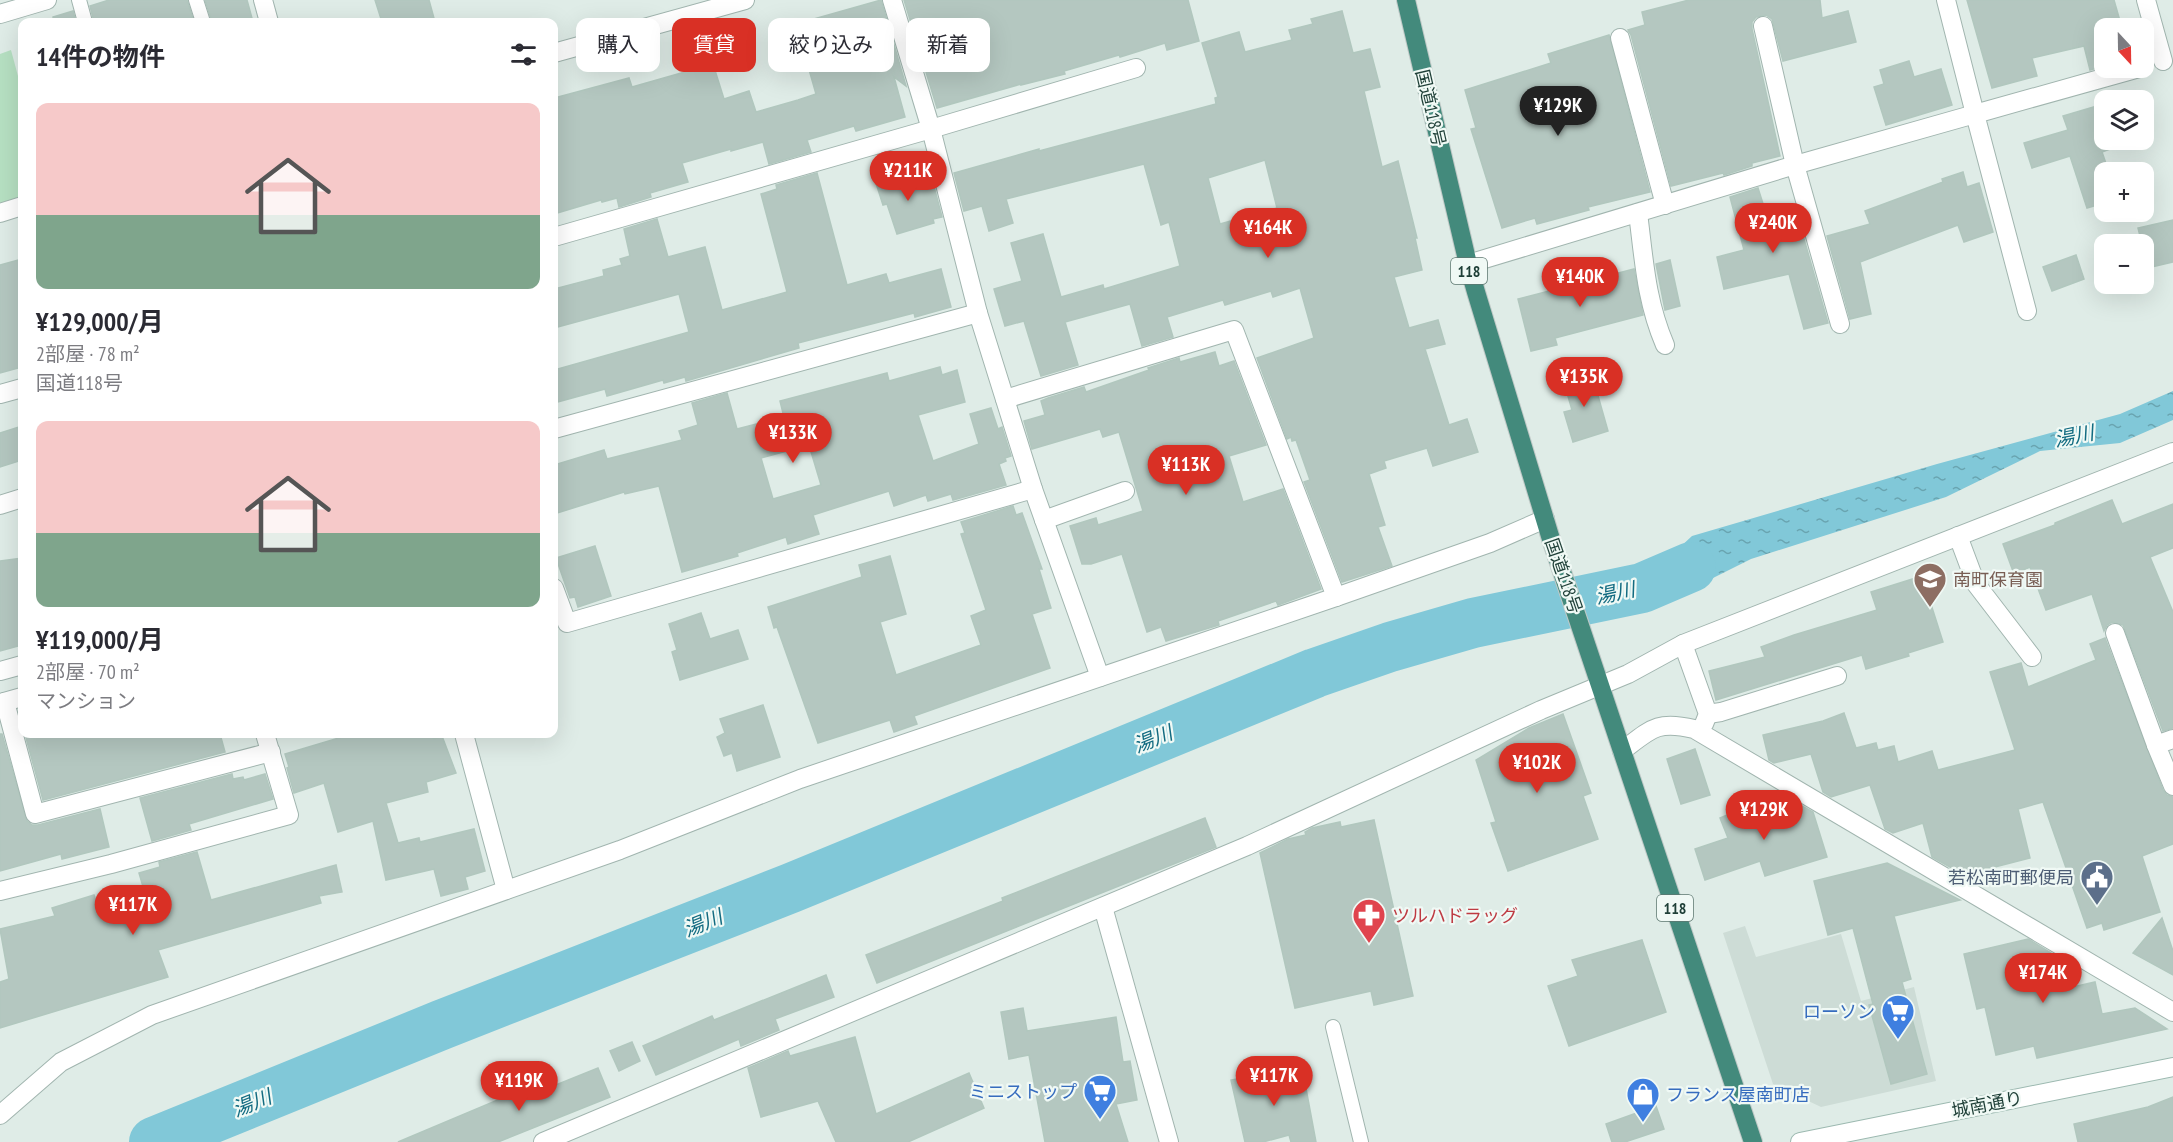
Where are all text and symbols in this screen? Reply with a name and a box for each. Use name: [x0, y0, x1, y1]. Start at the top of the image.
chip: 購入: [576, 18, 660, 72]
chip: 賃貸: [672, 18, 756, 72]
chip: 絞り込み: [768, 18, 894, 72]
chip: 新着: [906, 18, 990, 72]
north arrow: [2094, 18, 2154, 78]
map controls: [2094, 18, 2154, 294]
icon: filters: [507, 38, 540, 71]
text: 14件の物件: [36, 40, 165, 73]
street label: 国道118号: [1411, 67, 1451, 149]
pin: ¥129K: [1516, 86, 1600, 137]
button: layers: [2094, 90, 2154, 150]
text: ¥129K: [1534, 92, 1582, 118]
icon: home: [234, 142, 342, 250]
pin: ¥211K: [866, 151, 950, 202]
text: ¥211K: [884, 157, 932, 183]
button: +: [2094, 162, 2154, 222]
pin: ¥240K: [1731, 203, 1815, 254]
pin: ¥164K: [1226, 208, 1310, 259]
text: ¥240K: [1749, 209, 1797, 235]
text: ¥164K: [1244, 214, 1292, 240]
button: −: [2094, 234, 2154, 294]
pin: ¥140K: [1538, 257, 1622, 308]
road number: 118: [1451, 258, 1487, 284]
text: ¥140K: [1556, 263, 1604, 289]
text: ¥129,000/月: [36, 305, 164, 338]
text: 2部屋 · 78 m²: [36, 341, 140, 367]
pin: ¥135K: [1542, 357, 1626, 408]
text: ¥135K: [1560, 363, 1608, 389]
text: 国道118号: [36, 370, 123, 396]
pin: ¥133K: [751, 413, 835, 464]
text: ¥133K: [769, 419, 817, 445]
water label: 湯川: [2052, 419, 2098, 453]
pin: ¥113K: [1144, 445, 1228, 496]
text: ¥113K: [1162, 451, 1210, 477]
icon: home: [234, 460, 342, 568]
street label: 国道118号: [1540, 535, 1588, 617]
school or university icon: 南町保育園: [1912, 561, 1948, 608]
place label: 南町保育園: [1953, 568, 2043, 591]
water label: 湯川: [1593, 576, 1639, 610]
text: ¥119,000/月: [36, 623, 164, 656]
text: 2部屋 · 70 m²: [36, 659, 140, 685]
text: マンション: [36, 688, 136, 714]
water label: 湯川: [1130, 719, 1178, 759]
pin: ¥102K: [1495, 743, 1579, 794]
text: ¥102K: [1513, 749, 1561, 775]
pin: ¥129K: [1722, 790, 1806, 841]
text: ¥129K: [1740, 796, 1788, 822]
public building icon: 若松南町郵便局: [2079, 859, 2115, 906]
place label: 若松南町郵便局: [1948, 866, 2074, 889]
pin: ¥117K: [91, 885, 175, 936]
text: ¥117K: [109, 891, 157, 917]
road number: 118: [1657, 895, 1693, 921]
pharmacy icon: ツルハドラッグ: [1351, 897, 1387, 944]
water label: 湯川: [680, 903, 728, 943]
place label: ツルハドラッグ: [1392, 904, 1518, 927]
pin: ¥174K: [2001, 953, 2085, 1004]
text: ¥174K: [2019, 959, 2067, 985]
supermarket icon: ローソン: [1880, 993, 1916, 1040]
place label: ローソン: [1803, 1000, 1875, 1023]
pin: ¥117K: [1232, 1056, 1316, 1107]
pin: ¥119K: [477, 1061, 561, 1112]
text: ¥117K: [1250, 1062, 1298, 1088]
text: ¥119K: [495, 1067, 543, 1093]
supermarket icon: ミニストップ: [1082, 1073, 1118, 1120]
shop icon: フランス屋南町店: [1625, 1076, 1661, 1123]
place label: ミニストップ: [969, 1080, 1077, 1103]
water label: 湯川: [229, 1083, 277, 1123]
place label: フランス屋南町店: [1666, 1083, 1810, 1106]
street label: 城南通り: [1949, 1086, 2025, 1122]

